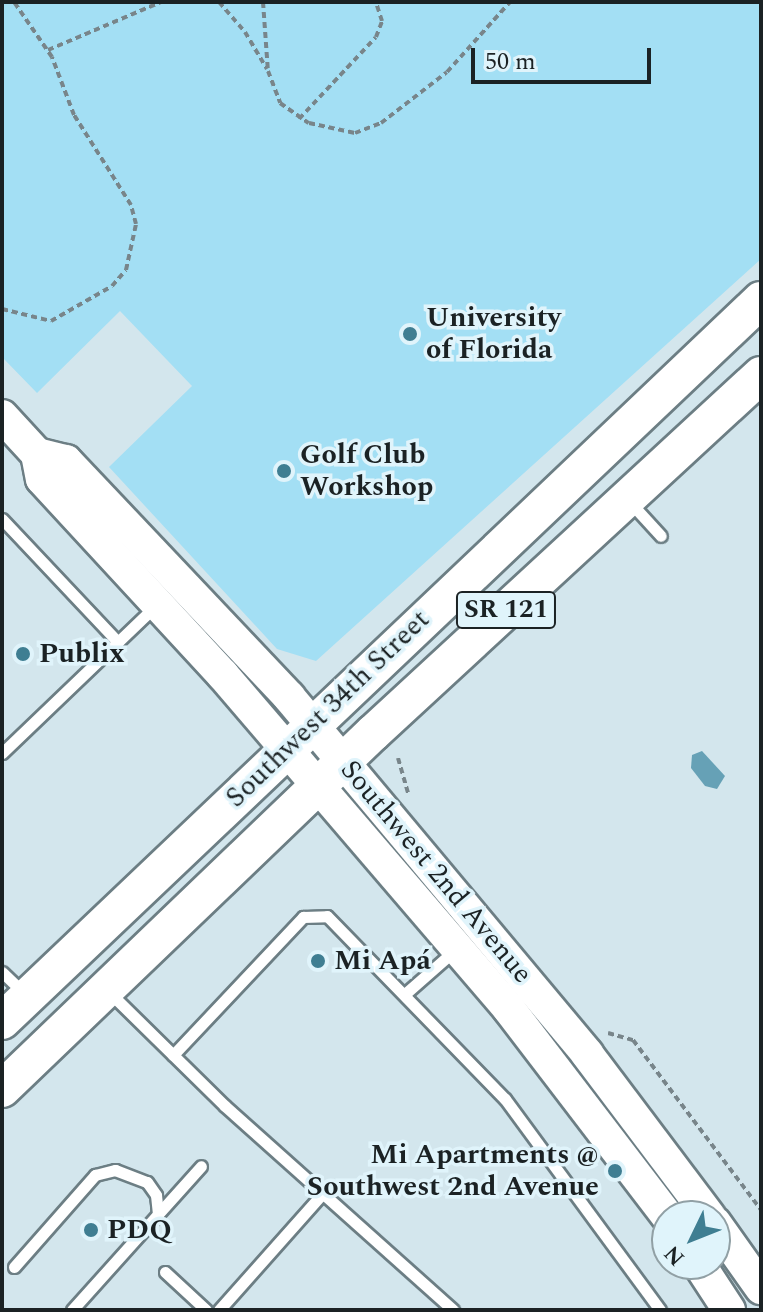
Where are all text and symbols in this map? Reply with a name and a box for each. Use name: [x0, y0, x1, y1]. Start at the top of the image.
scale bar: [475, 32, 655, 82]
text: 50 m: [485, 44, 536, 80]
place label: University of Florida: [426, 301, 561, 367]
marker: University of Florida: [401, 325, 419, 343]
place label: Golf Club Workshop: [300, 438, 433, 504]
marker: Golf Club Workshop: [275, 462, 293, 480]
road number: SR 121: [454, 588, 558, 632]
street label: Southwest 34th Street: [219, 603, 437, 815]
place label: Publix: [39, 637, 125, 671]
marker: Publix: [14, 645, 32, 663]
street label: Southwest 2nd Avenue: [333, 754, 539, 990]
place label: Mi Apá: [334, 944, 431, 978]
marker: Mi Apá: [309, 952, 327, 970]
place label: Mi Apartments @ Southwest 2nd Avenue: [307, 1138, 599, 1204]
marker: Mi Apartments @ Southwest 2nd Avenue: [606, 1162, 624, 1180]
north arrow: [651, 1200, 731, 1280]
place label: PDQ: [107, 1213, 171, 1247]
marker: PDQ: [82, 1221, 100, 1239]
text: N: [656, 1238, 693, 1273]

